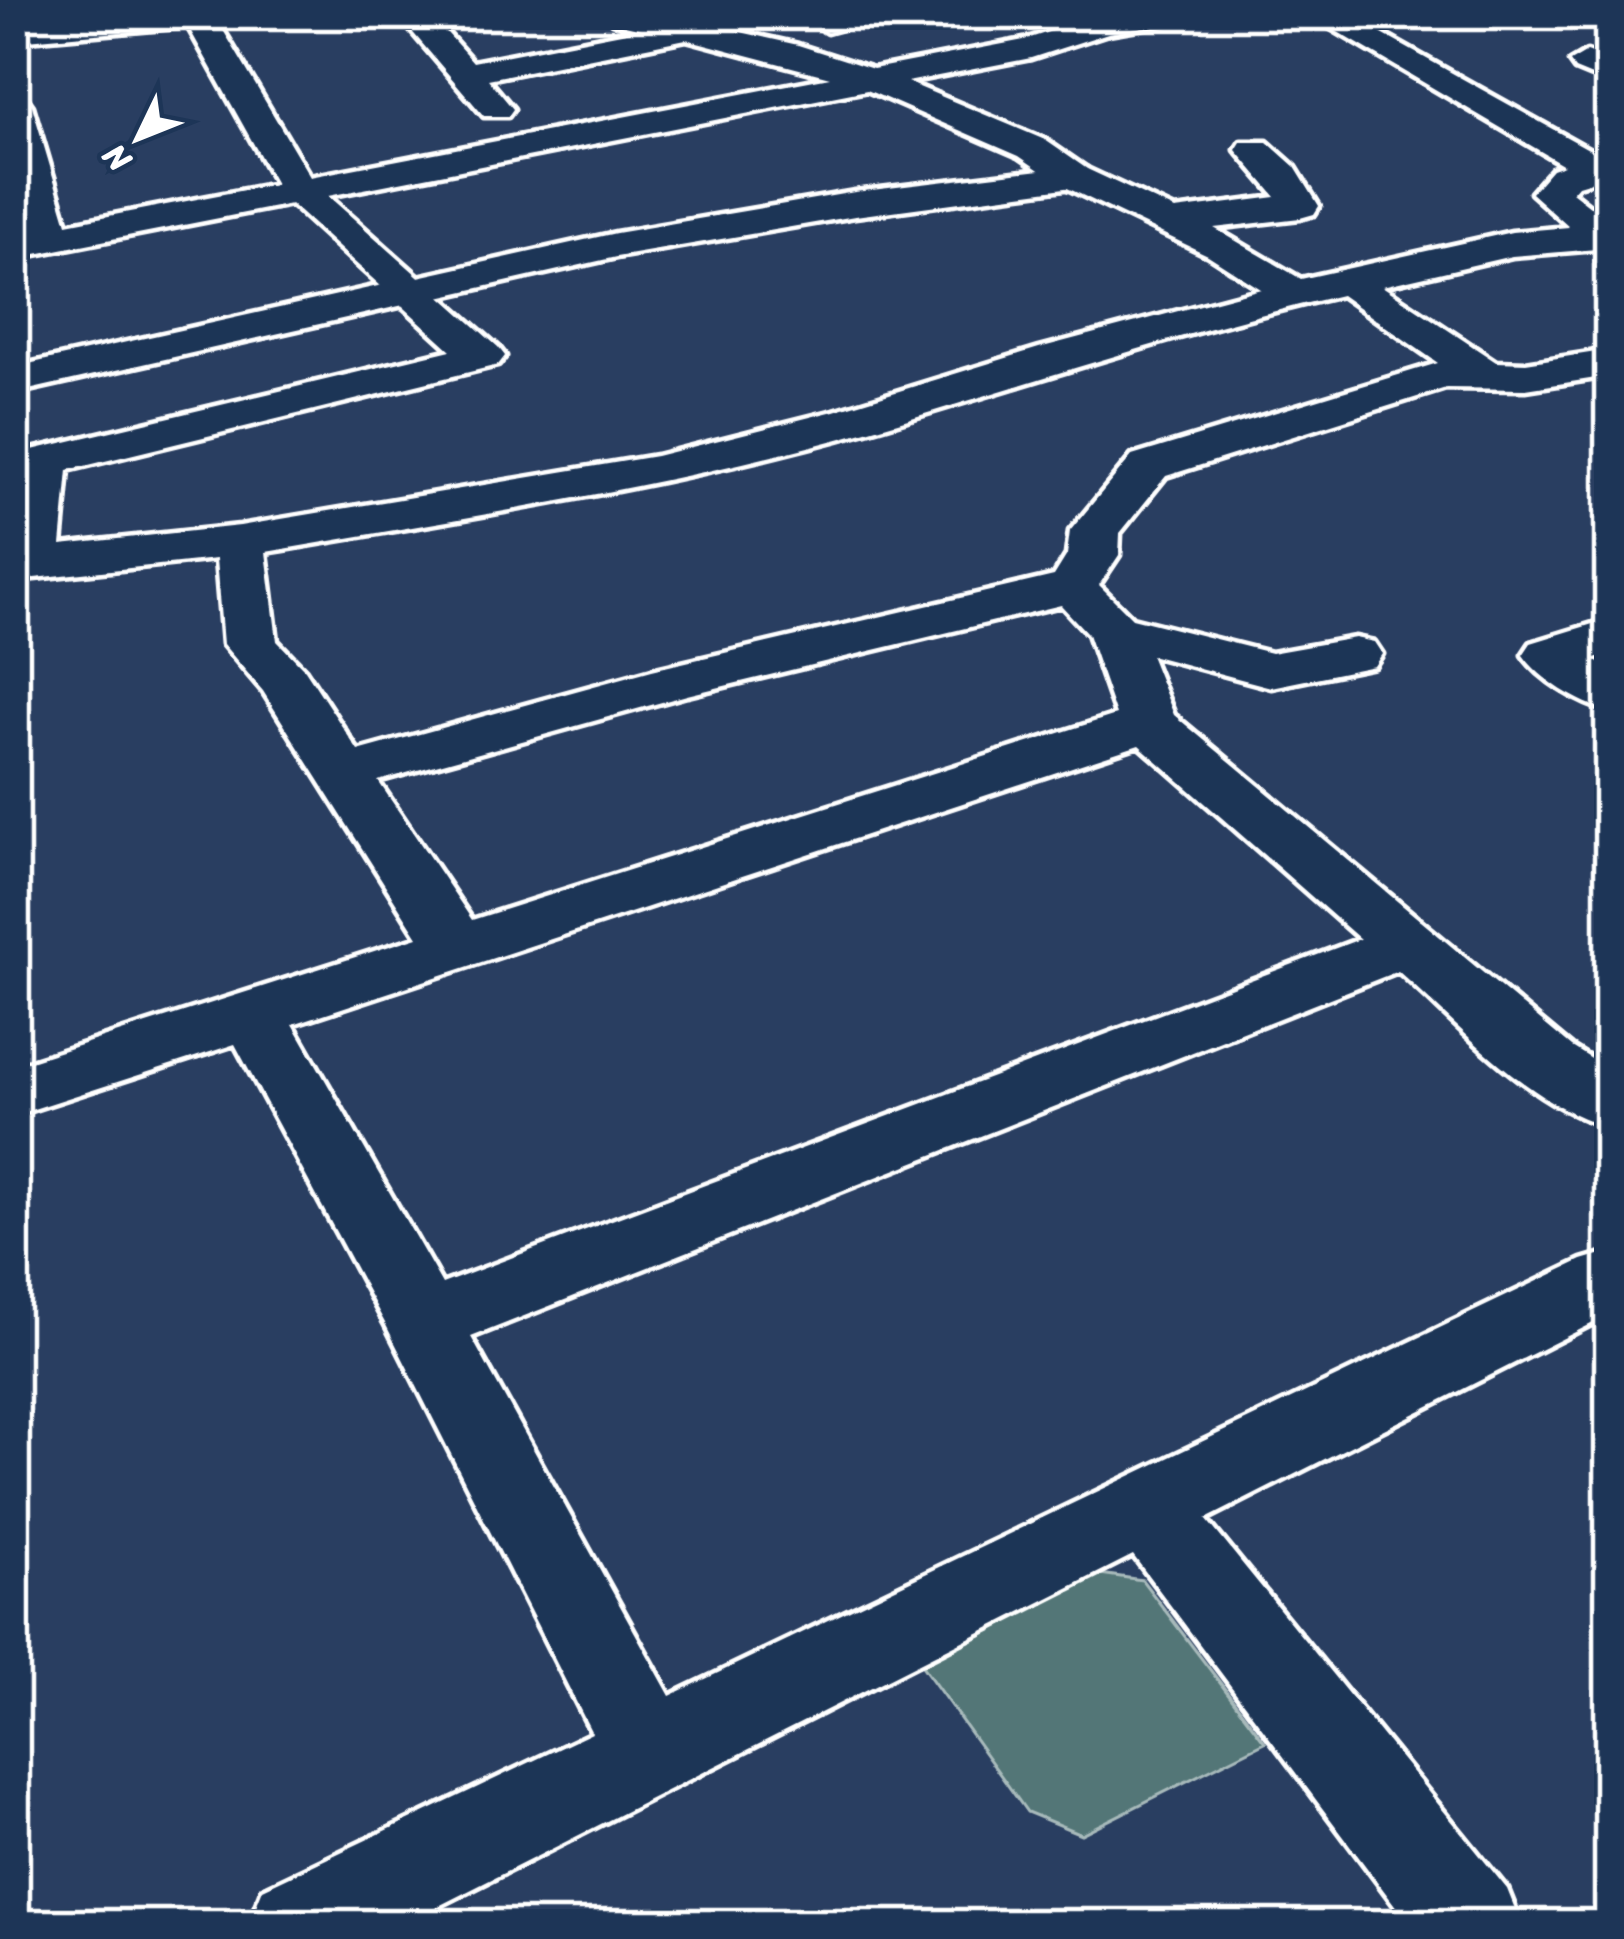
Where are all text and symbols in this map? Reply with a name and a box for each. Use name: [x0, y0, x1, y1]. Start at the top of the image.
north arrow: [78, 78, 198, 198]
text: N: [87, 129, 146, 187]

